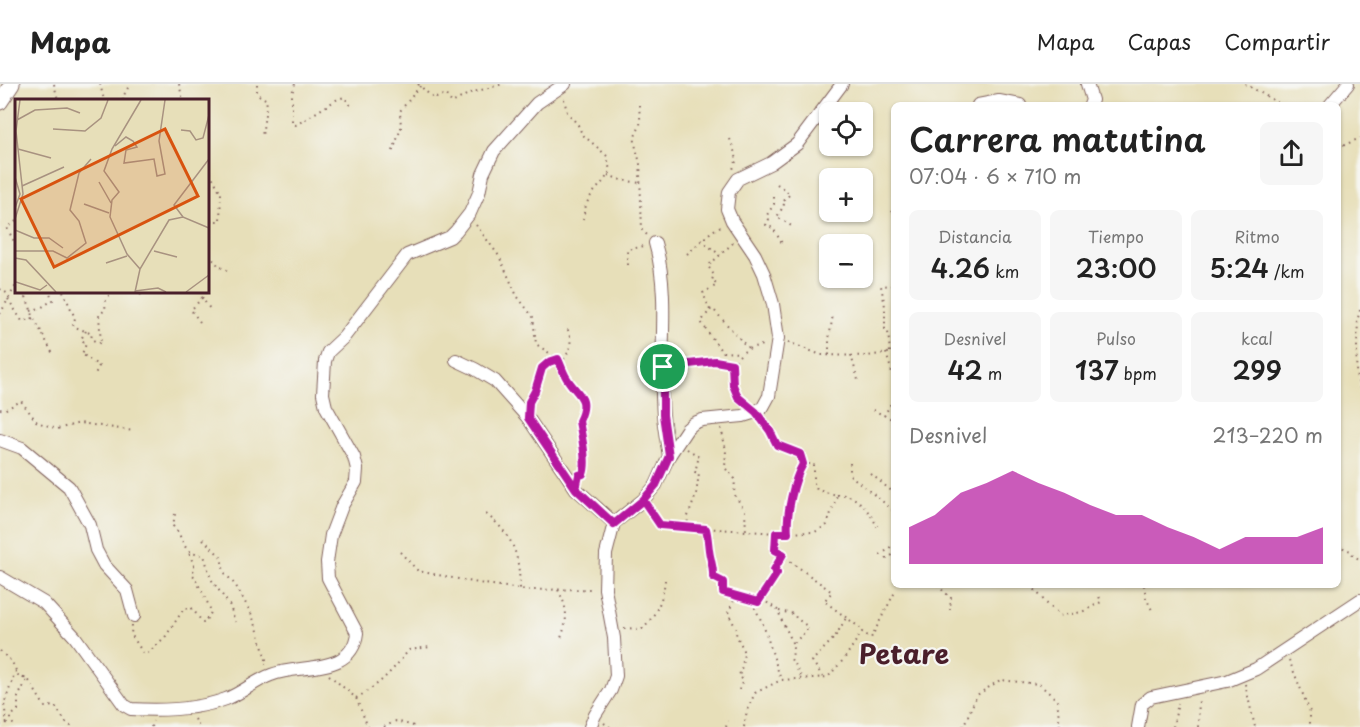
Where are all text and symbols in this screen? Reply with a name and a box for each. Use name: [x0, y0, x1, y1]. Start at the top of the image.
text: Mapa: [30, 20, 111, 63]
text: Mapa: [1037, 25, 1095, 57]
text: Capas: [1128, 25, 1191, 57]
text: Compartir: [1224, 25, 1330, 57]
inset map: [15, 99, 208, 292]
map controls: [819, 102, 873, 288]
button: locate: [819, 102, 873, 156]
text: Carrera matutina: [909, 113, 1206, 163]
button: share: [1260, 122, 1323, 185]
text: 07:04 · 6 × 710 m: [909, 161, 1081, 191]
button: +: [819, 168, 873, 222]
text: Distancia: [938, 224, 1012, 248]
text: Tiempo: [1088, 224, 1144, 248]
text: Ritmo: [1234, 224, 1280, 248]
button: −: [819, 234, 873, 288]
text: 4.26: [931, 248, 990, 287]
text: 23:00: [1076, 248, 1156, 287]
text: 5:24: [1209, 248, 1269, 287]
text: km: [990, 259, 1019, 283]
text: /km: [1269, 259, 1305, 283]
text: Desnivel: [944, 326, 1006, 350]
text: Pulso: [1096, 326, 1136, 350]
text: kcal: [1241, 326, 1273, 350]
pin: [637, 341, 688, 392]
icon: arrive: [646, 350, 679, 383]
text: 42: [948, 350, 983, 389]
text: 137: [1075, 350, 1119, 389]
text: 299: [1232, 350, 1282, 389]
text: m: [983, 361, 1002, 385]
text: bpm: [1119, 361, 1157, 385]
text: Desnivel: [909, 420, 987, 450]
text: 213–220 m: [1212, 420, 1323, 450]
district label: Petare: [859, 632, 950, 673]

